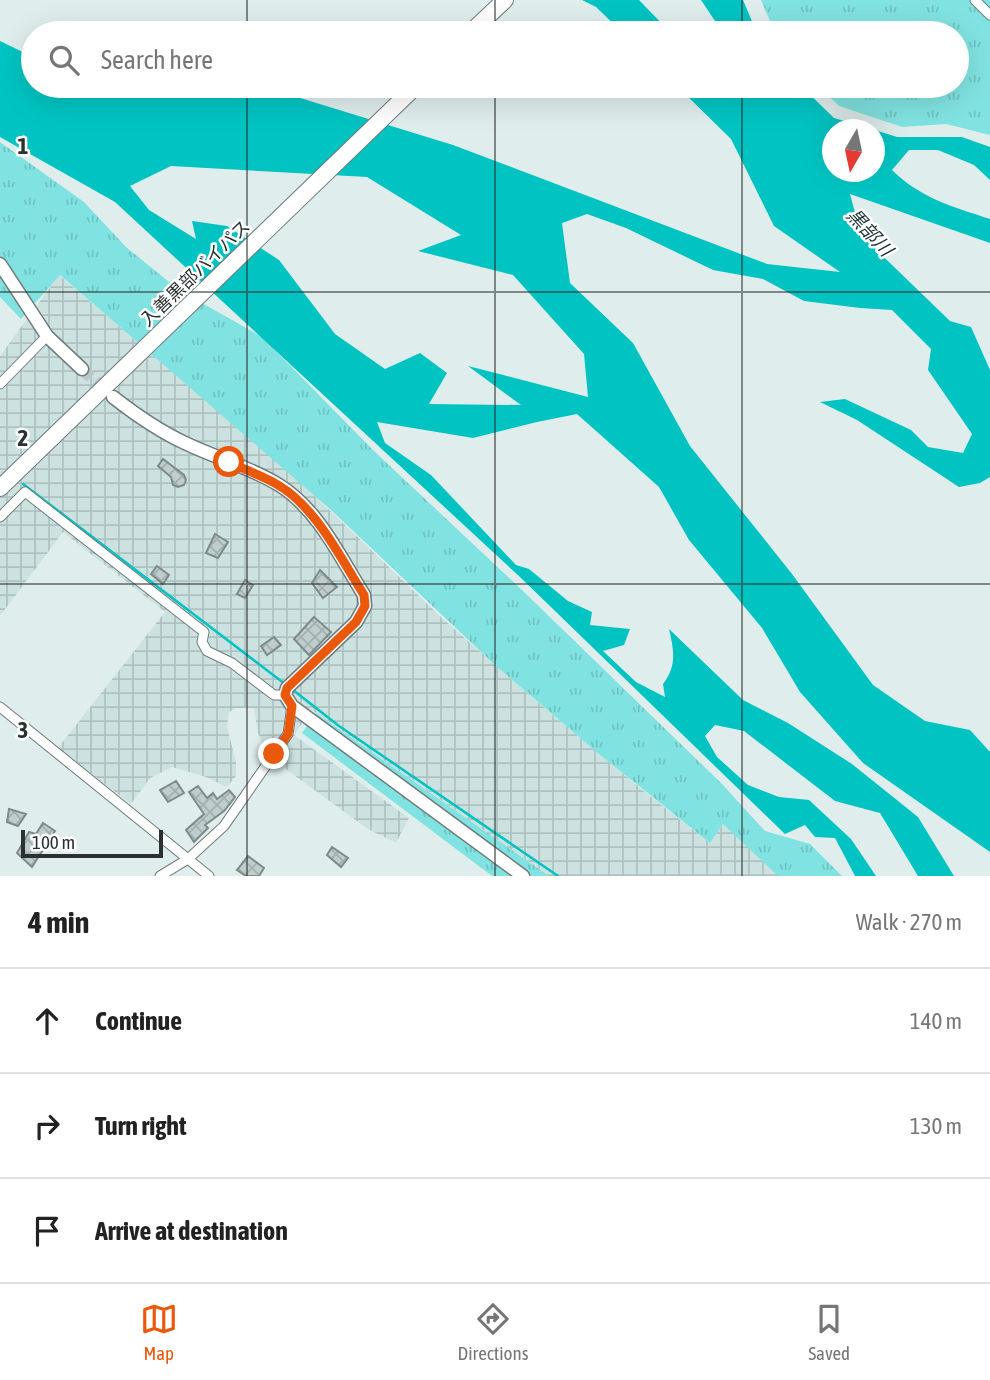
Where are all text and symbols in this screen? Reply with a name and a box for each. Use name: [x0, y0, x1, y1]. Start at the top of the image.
search box: [21, 21, 969, 98]
icon: search: [45, 41, 83, 79]
text: Search here: [101, 45, 213, 75]
north arrow: [822, 119, 885, 182]
text: 1: [18, 133, 29, 159]
water label: 黒部川: [843, 204, 899, 262]
street label: 入善黒部バイパス: [136, 216, 254, 330]
text: 2: [18, 425, 28, 451]
route start: [213, 446, 244, 477]
text: 3: [18, 717, 28, 743]
route end: [258, 738, 289, 769]
scale bar: [21, 827, 163, 859]
text: 100 m: [32, 831, 75, 853]
text: 4 min: [28, 905, 89, 939]
text: Walk · 270 m: [856, 909, 962, 935]
icon: ahead: [28, 1002, 66, 1040]
text: Continue: [95, 1006, 182, 1036]
text: 140 m: [910, 1008, 962, 1034]
icon: right: [28, 1107, 66, 1145]
text: Turn right: [95, 1111, 186, 1141]
text: 130 m: [910, 1113, 962, 1139]
icon: arrive: [28, 1212, 66, 1250]
text: Arrive at destination: [95, 1216, 288, 1246]
tab: Map: [140, 1300, 178, 1364]
tab: Directions: [458, 1300, 528, 1364]
tab: Saved: [808, 1300, 850, 1364]

